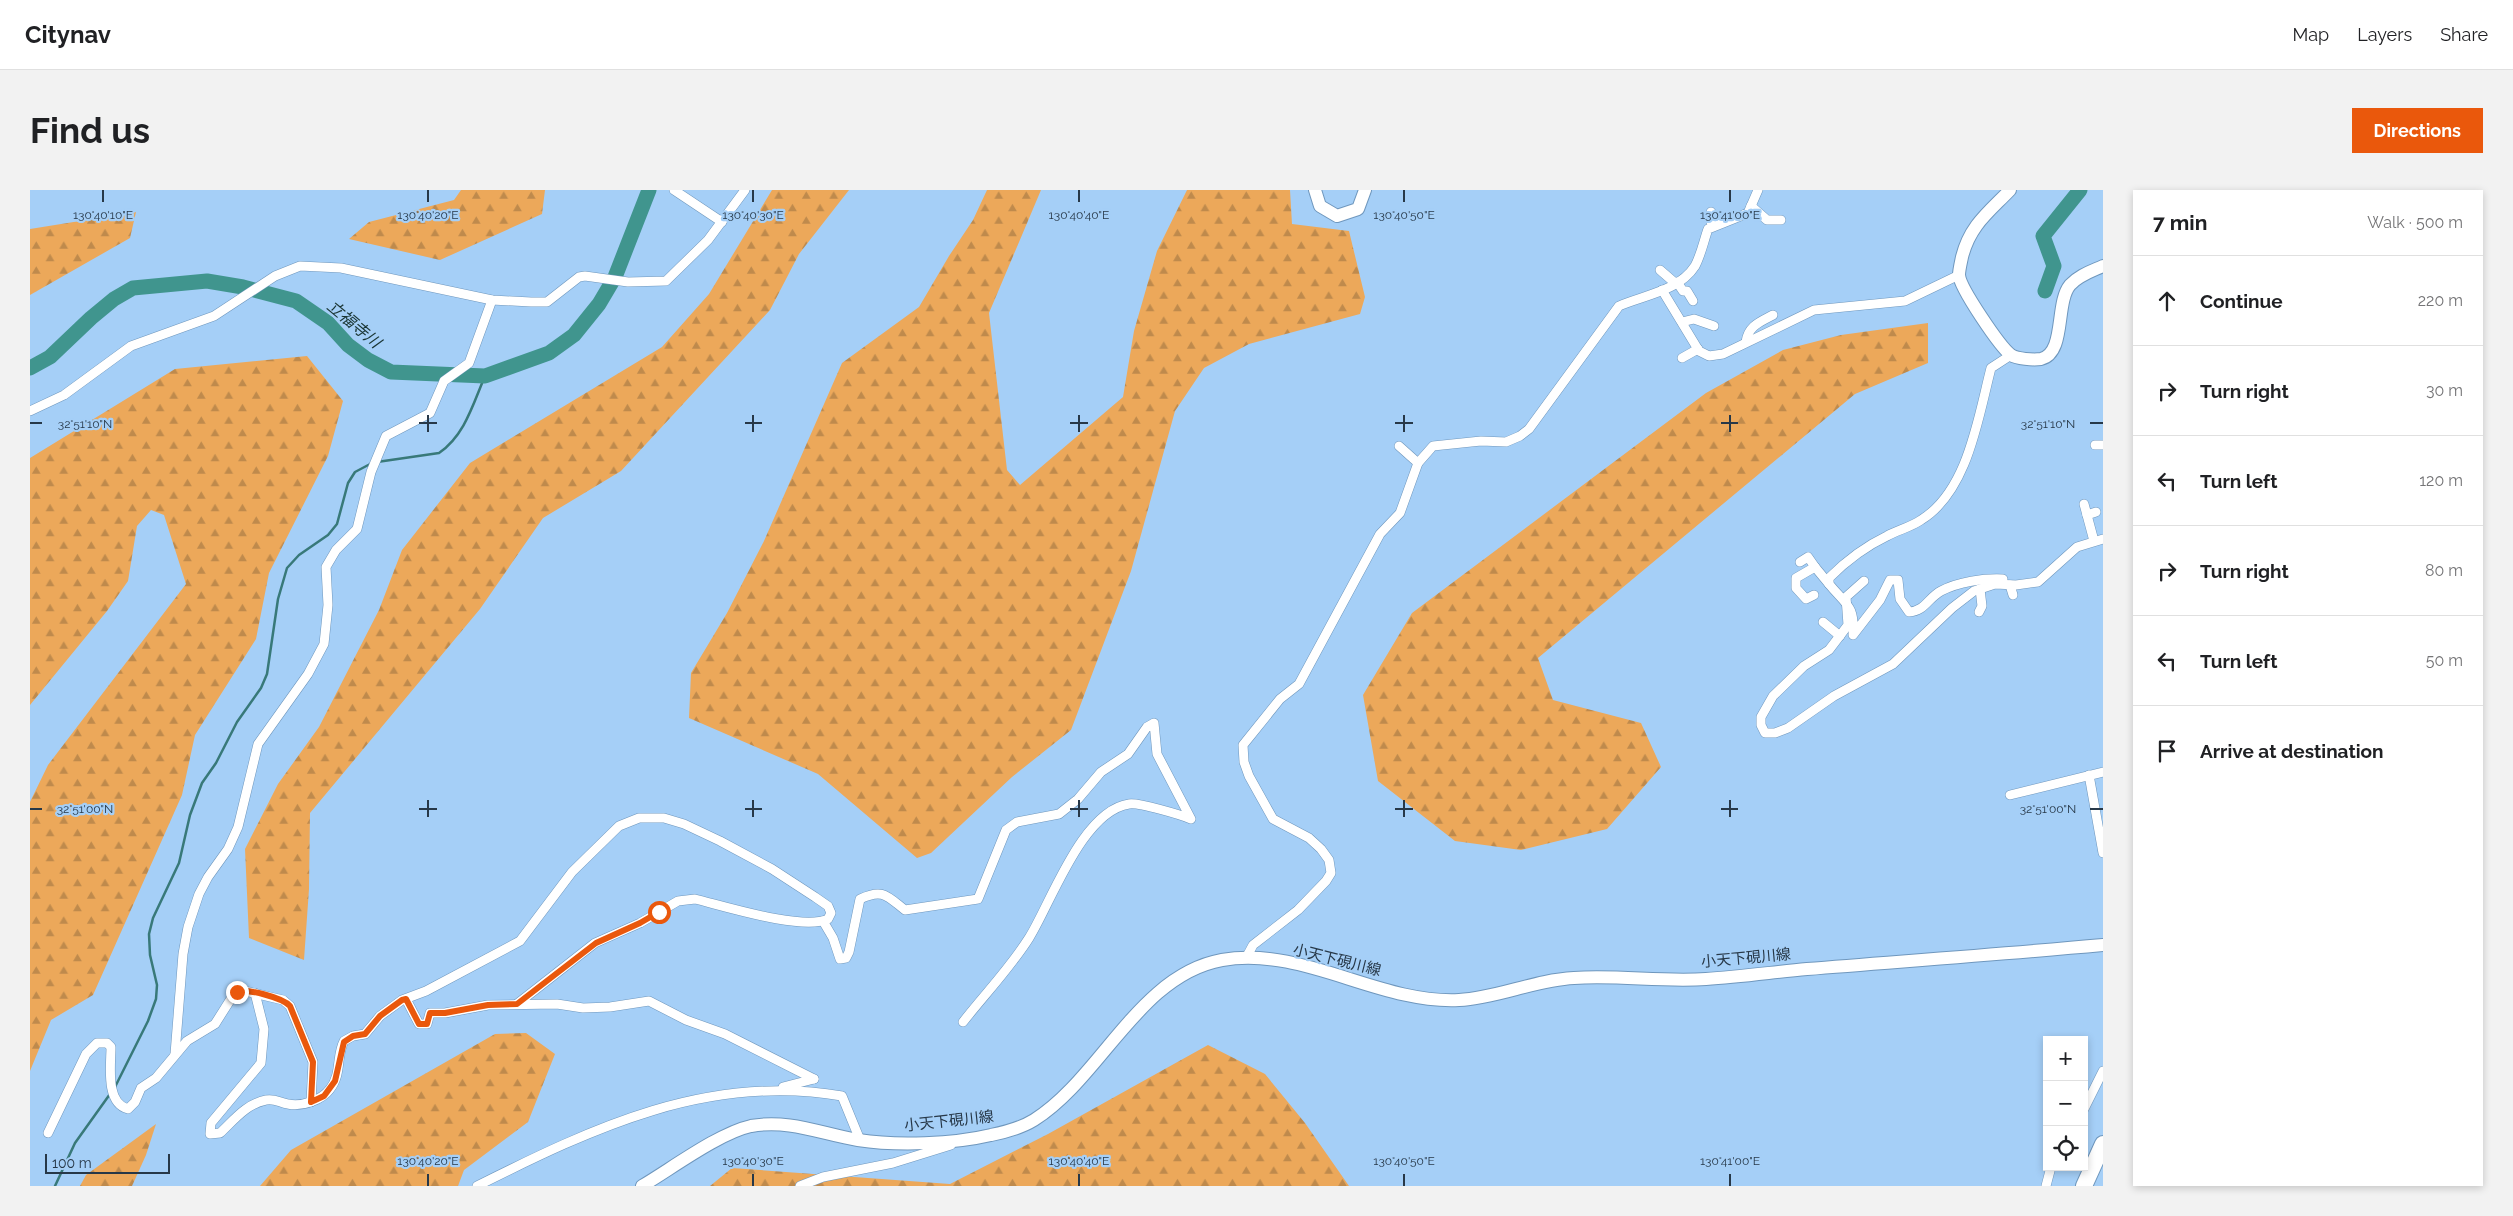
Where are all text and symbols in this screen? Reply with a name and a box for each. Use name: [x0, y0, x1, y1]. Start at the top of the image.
text: Citynav: [25, 20, 111, 49]
text: Map: [2293, 24, 2329, 45]
text: Layers: [2357, 24, 2412, 45]
text: Share: [2440, 24, 2488, 45]
button: Directions: [2352, 108, 2483, 153]
text: Find us: [30, 110, 150, 151]
text: 130°40'10"E: [73, 208, 133, 222]
text: 130°40'20"E: [397, 208, 459, 222]
text: 130°40'30"E: [722, 208, 784, 222]
text: 130°40'40"E: [1049, 208, 1109, 222]
text: 130°40'50"E: [1373, 208, 1435, 222]
text: 130°41'00"E: [1700, 208, 1760, 222]
text: 7 min: [2153, 210, 2207, 235]
text: Walk · 500 m: [2367, 213, 2463, 232]
icon: ahead: [2153, 287, 2181, 315]
text: Continue: [2200, 290, 2283, 312]
text: 220 m: [2418, 291, 2463, 310]
water label: 立福寺川: [323, 296, 386, 353]
icon: right: [2153, 377, 2181, 405]
text: Turn right: [2200, 380, 2289, 402]
text: 30 m: [2426, 381, 2463, 400]
text: 32°51'10"N: [58, 417, 112, 431]
text: 32°51'10"N: [2021, 417, 2075, 431]
icon: left: [2153, 467, 2181, 495]
text: Turn left: [2200, 470, 2277, 492]
text: 120 m: [2419, 471, 2463, 490]
icon: right: [2153, 557, 2181, 585]
text: Turn right: [2200, 560, 2289, 582]
text: 80 m: [2425, 561, 2463, 580]
icon: left: [2153, 647, 2181, 675]
text: Turn left: [2200, 650, 2277, 672]
text: 50 m: [2426, 651, 2463, 670]
icon: arrive: [2153, 737, 2181, 765]
text: Arrive at destination: [2200, 740, 2384, 762]
text: 32°51'00"N: [57, 802, 113, 816]
text: 32°51'00"N: [2020, 802, 2076, 816]
route start: [648, 901, 671, 924]
street label: 小天下硯川線: [1291, 940, 1383, 980]
street label: 小天下硯川線: [1700, 945, 1792, 971]
route end: [226, 981, 249, 1004]
map controls: [2043, 1036, 2088, 1171]
button: +: [2043, 1036, 2088, 1081]
button: −: [2043, 1081, 2088, 1126]
street label: 小天下硯川線: [903, 1107, 995, 1135]
button: locate: [2043, 1126, 2088, 1171]
scale bar: [45, 1151, 170, 1174]
text: 130°40'20"E: [397, 1154, 459, 1168]
text: 130°40'30"E: [722, 1154, 784, 1168]
text: 130°40'40"E: [1049, 1154, 1109, 1168]
text: 130°40'50"E: [1373, 1154, 1435, 1168]
text: 130°41'00"E: [1700, 1154, 1760, 1168]
text: 100 m: [52, 1155, 92, 1171]

